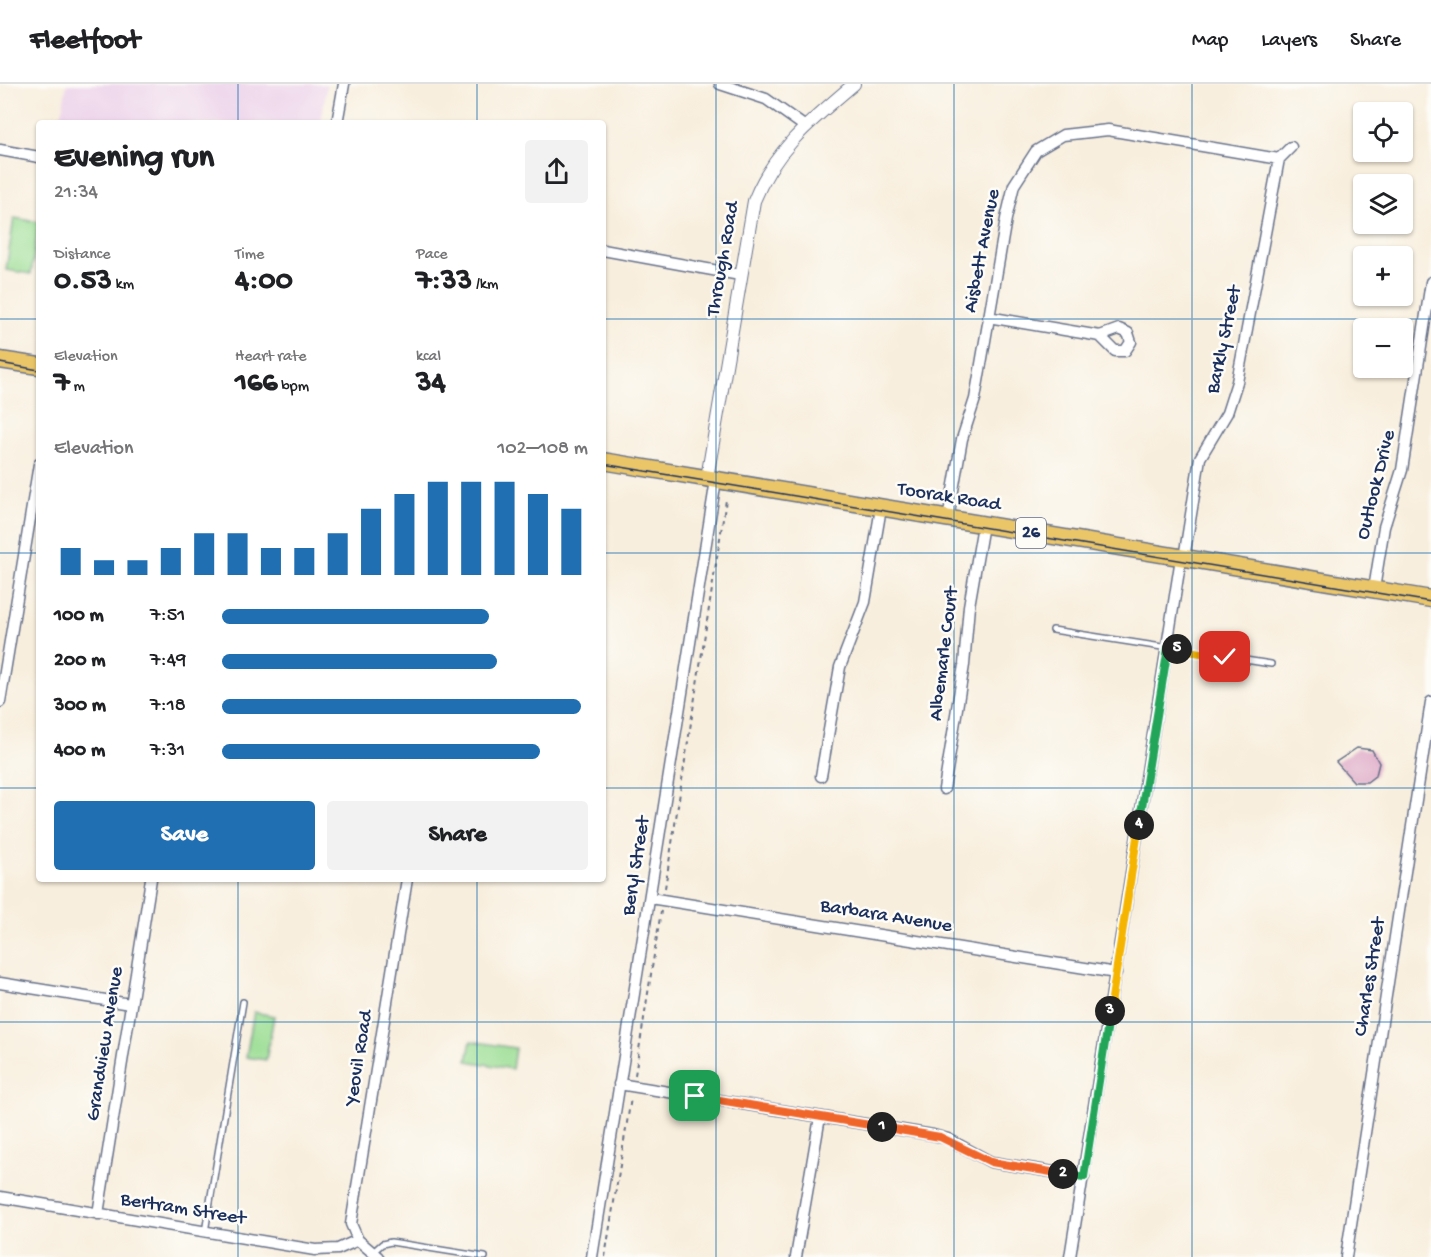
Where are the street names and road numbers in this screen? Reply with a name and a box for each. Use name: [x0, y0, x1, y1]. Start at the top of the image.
street label: Aisbett Avenue: [960, 187, 1006, 315]
street label: Through Road: [702, 198, 746, 319]
street label: Barkly Street: [1202, 282, 1248, 397]
street label: Outlook Drive: [1352, 427, 1402, 542]
street label: Toorak Road: [895, 478, 1004, 518]
road number: 26: [1016, 518, 1046, 548]
street label: Albemarle Court: [925, 584, 965, 722]
street label: Beryl Street: [618, 813, 656, 918]
street label: Barbara Avenue: [817, 895, 954, 939]
street label: Charles Street: [1350, 914, 1392, 1038]
street label: Grandview Avenue: [82, 965, 130, 1123]
street label: Yeovil Road: [341, 1007, 379, 1109]
street label: Bertram Street: [118, 1189, 249, 1232]

